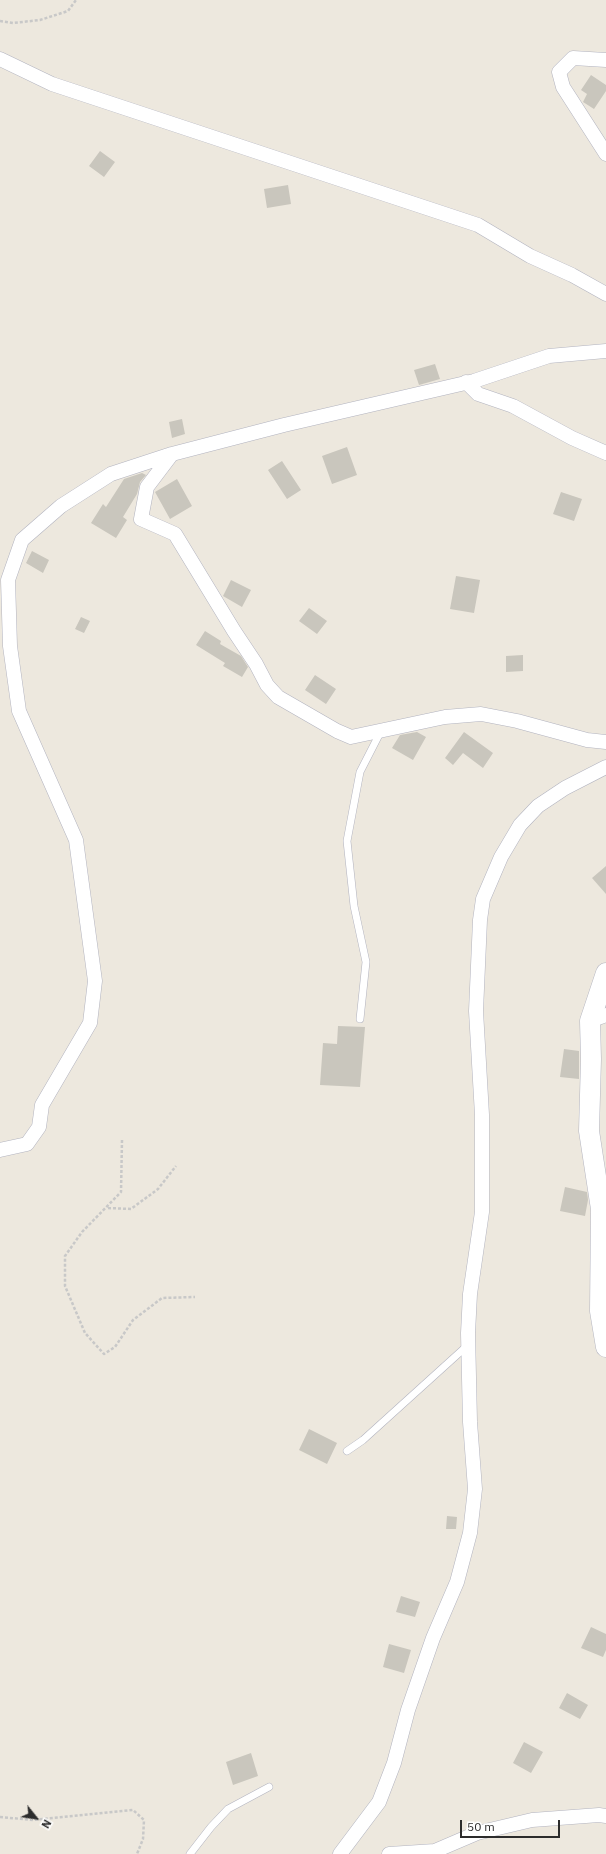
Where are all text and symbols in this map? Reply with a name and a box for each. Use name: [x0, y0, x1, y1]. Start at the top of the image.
north arrow: [16, 1798, 56, 1838]
scale bar: [462, 1812, 562, 1838]
text: N: [38, 1817, 54, 1831]
text: 50 m: [467, 1819, 495, 1834]

